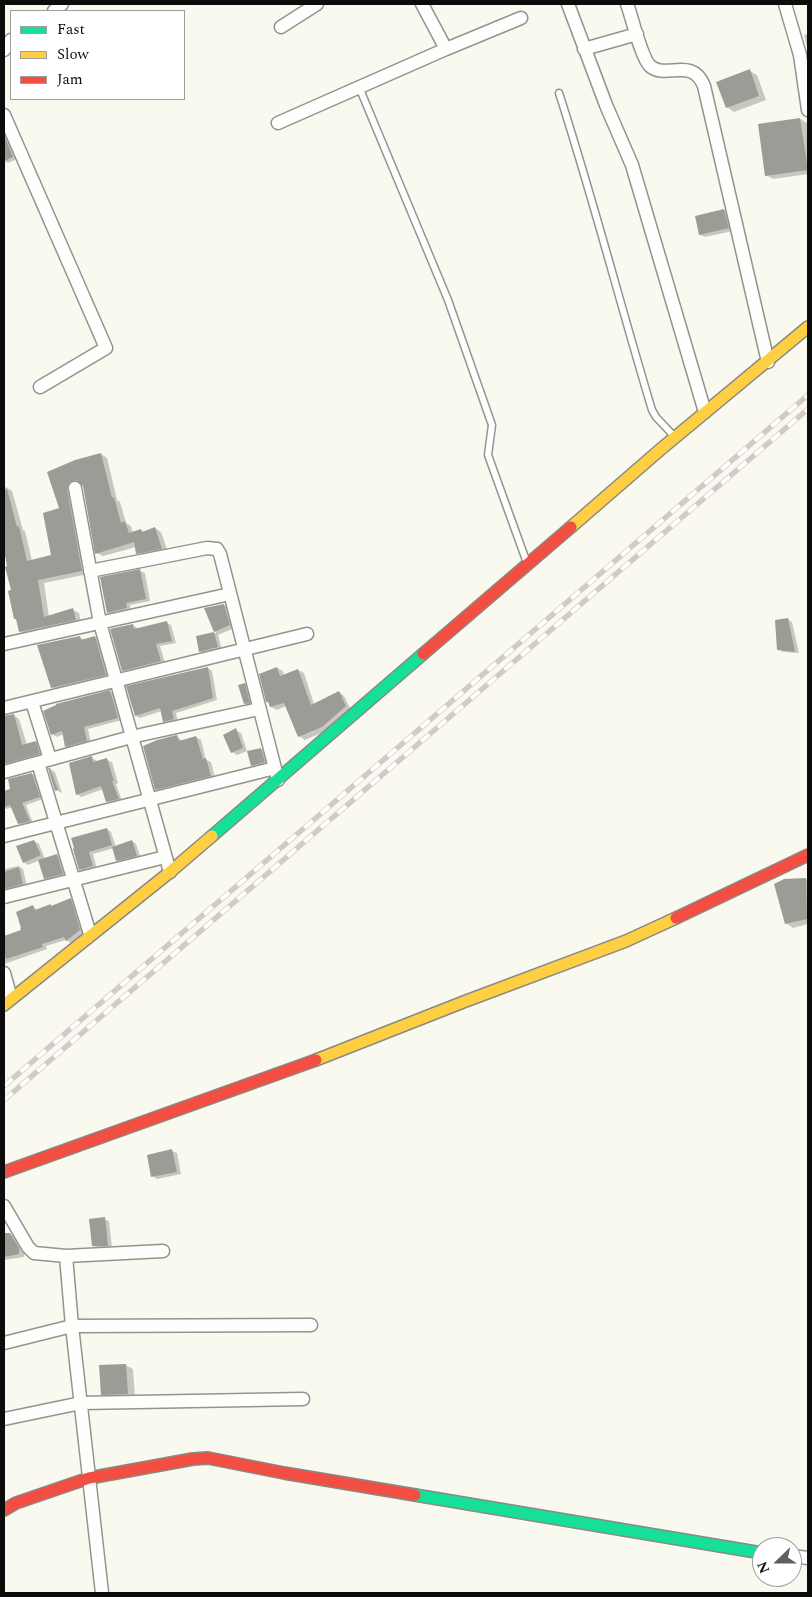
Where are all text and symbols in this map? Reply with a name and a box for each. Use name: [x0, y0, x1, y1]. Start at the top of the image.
legend: [10, 10, 185, 100]
text: Fast: [57, 18, 85, 41]
text: Slow: [57, 43, 89, 66]
text: Jam: [57, 68, 83, 91]
north arrow: [752, 1537, 802, 1587]
text: N: [752, 1558, 775, 1577]

